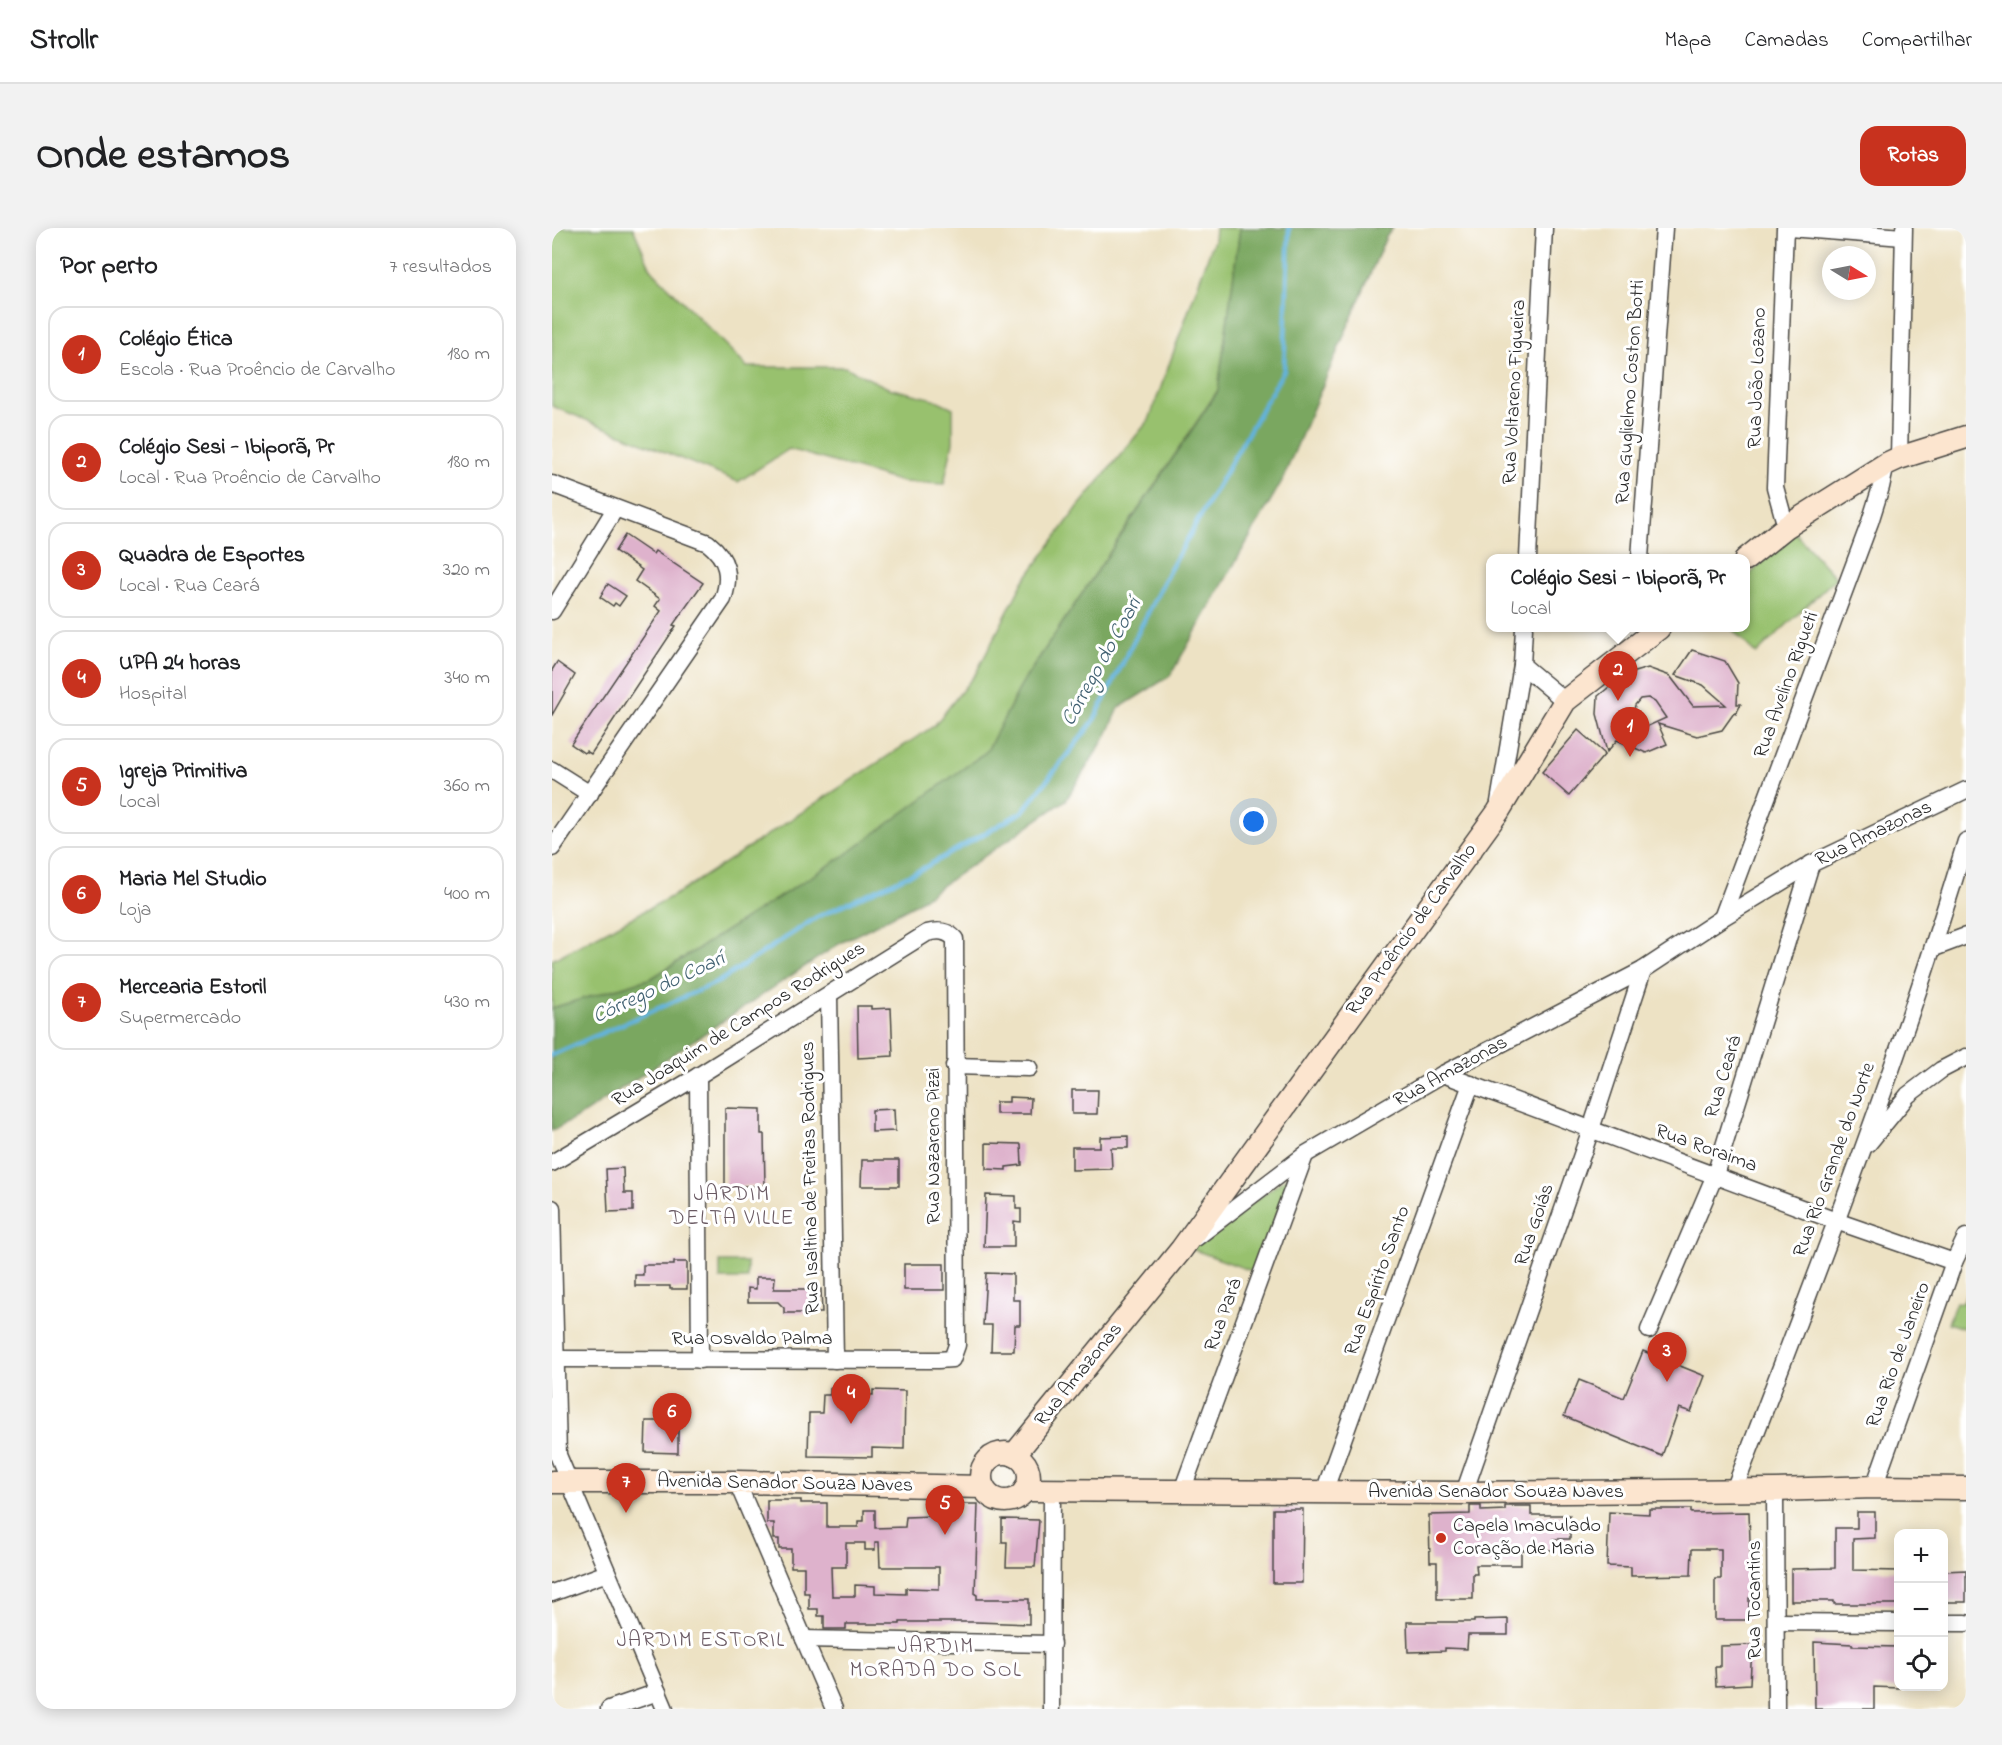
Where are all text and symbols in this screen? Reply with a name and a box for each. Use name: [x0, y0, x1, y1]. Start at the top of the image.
text: Strollr: [30, 21, 98, 62]
text: Mapa: [1665, 26, 1711, 56]
text: Camadas: [1744, 26, 1829, 56]
text: Compartilhar: [1862, 26, 1972, 56]
text: Onde estamos: [36, 126, 290, 187]
button: Rotas: [1860, 126, 1966, 186]
north arrow: [1822, 246, 1876, 300]
text: Por perto: [60, 248, 158, 286]
text: 7 resultados: [389, 253, 492, 282]
street label: Rua Guglielmo Coston Botti: [1609, 279, 1654, 505]
street label: Rua Voltareno Figueira: [1496, 299, 1535, 485]
street label: Rua João Lozano: [1741, 307, 1775, 449]
text: Colégio Ética: [119, 324, 233, 356]
text: 1: [78, 340, 85, 369]
text: 180 m: [447, 340, 490, 369]
text: Escola · Rua Proêncio de Carvalho: [119, 356, 395, 385]
text: Colégio Sesi - Ibiporã, Pr: [119, 432, 334, 464]
text: 2: [77, 448, 86, 477]
text: 180 m: [447, 448, 490, 477]
text: Local · Rua Proêncio de Carvalho: [119, 464, 381, 493]
text: Quadra de Esportes: [119, 540, 305, 572]
popup: [1486, 554, 1750, 632]
text: 3: [77, 556, 86, 585]
text: 320 m: [443, 556, 490, 585]
text: Colégio Sesi - Ibiporã, Pr: [1510, 563, 1726, 595]
text: Local · Rua Ceará: [119, 572, 259, 601]
water label: Córrego do Coarí: [1054, 590, 1152, 732]
text: Local: [1510, 595, 1551, 624]
street label: Rua Avelino Rigueti: [1747, 608, 1828, 763]
text: UPA 24 horas: [119, 648, 241, 680]
pin: 2: [1598, 652, 1638, 701]
text: 4: [77, 664, 86, 693]
text: 340 m: [444, 664, 490, 693]
text: Hospital: [119, 680, 187, 709]
pin: 1: [1610, 708, 1650, 757]
text: Igreja Primitiva: [119, 756, 247, 788]
text: 5: [76, 772, 87, 801]
text: 360 m: [444, 772, 490, 801]
text: Local: [119, 788, 160, 817]
street label: Rua Amazonas: [1811, 793, 1937, 875]
your location: [1239, 807, 1268, 836]
street label: Rua Proêncio de Carvalho: [1339, 838, 1485, 1022]
text: Maria Mel Studio: [119, 864, 267, 896]
text: 6: [77, 880, 86, 909]
text: 400 m: [444, 880, 490, 909]
text: Loja: [119, 896, 151, 925]
street label: Rua Joaquim de Campos Rodrigues: [607, 935, 872, 1116]
water label: Córrego do Coarí: [588, 943, 733, 1033]
text: Mercearia Estoril: [119, 972, 267, 1004]
text: 7: [77, 988, 86, 1017]
text: 430 m: [444, 988, 490, 1017]
text: Supermercado: [119, 1004, 241, 1033]
street label: Rua Amazonas: [1389, 1029, 1513, 1115]
street label: Rua Ceará: [1698, 1032, 1750, 1122]
street label: Rua Isaltina de Freitas Rodrigues: [794, 1041, 829, 1315]
street label: Rua Rio Grande do Norte: [1786, 1059, 1884, 1261]
street label: Rua Nazareno Pizzi: [920, 1068, 949, 1224]
street label: Rua Roraima: [1651, 1117, 1761, 1181]
district label: JARDIM DELTA VILLE: [668, 1180, 795, 1234]
street label: Rua Goiás: [1507, 1180, 1563, 1270]
street label: Rua Espírito Santo: [1337, 1202, 1419, 1360]
street label: Rua Pará: [1197, 1274, 1251, 1356]
street label: Rua Rio de Janeiro: [1859, 1278, 1939, 1432]
street label: Rua Amazonas: [1028, 1317, 1130, 1433]
street label: Rua Osvaldo Palma: [672, 1325, 832, 1354]
pin: 3: [1648, 1332, 1686, 1382]
pin: 4: [832, 1374, 870, 1424]
pin: 6: [652, 1394, 692, 1443]
pin: 7: [606, 1464, 646, 1513]
street label: Avenida Senador Souza Naves: [657, 1467, 913, 1501]
street label: Avenida Senador Souza Naves: [1368, 1478, 1624, 1507]
pin: 5: [926, 1486, 964, 1535]
place label: Capela Imaculado Coração de Maria: [1453, 1512, 1601, 1564]
map controls: [1894, 1529, 1948, 1691]
button: +: [1894, 1529, 1948, 1583]
marker: Capela Imaculado Coração de Maria: [1434, 1531, 1448, 1545]
street label: Rua Tocantins: [1741, 1540, 1770, 1660]
button: −: [1894, 1583, 1948, 1637]
district label: JARDIM ESTORIL: [616, 1626, 786, 1656]
district label: JARDIM MORADA DO SOL: [850, 1632, 1022, 1686]
button: locate: [1894, 1637, 1948, 1691]

